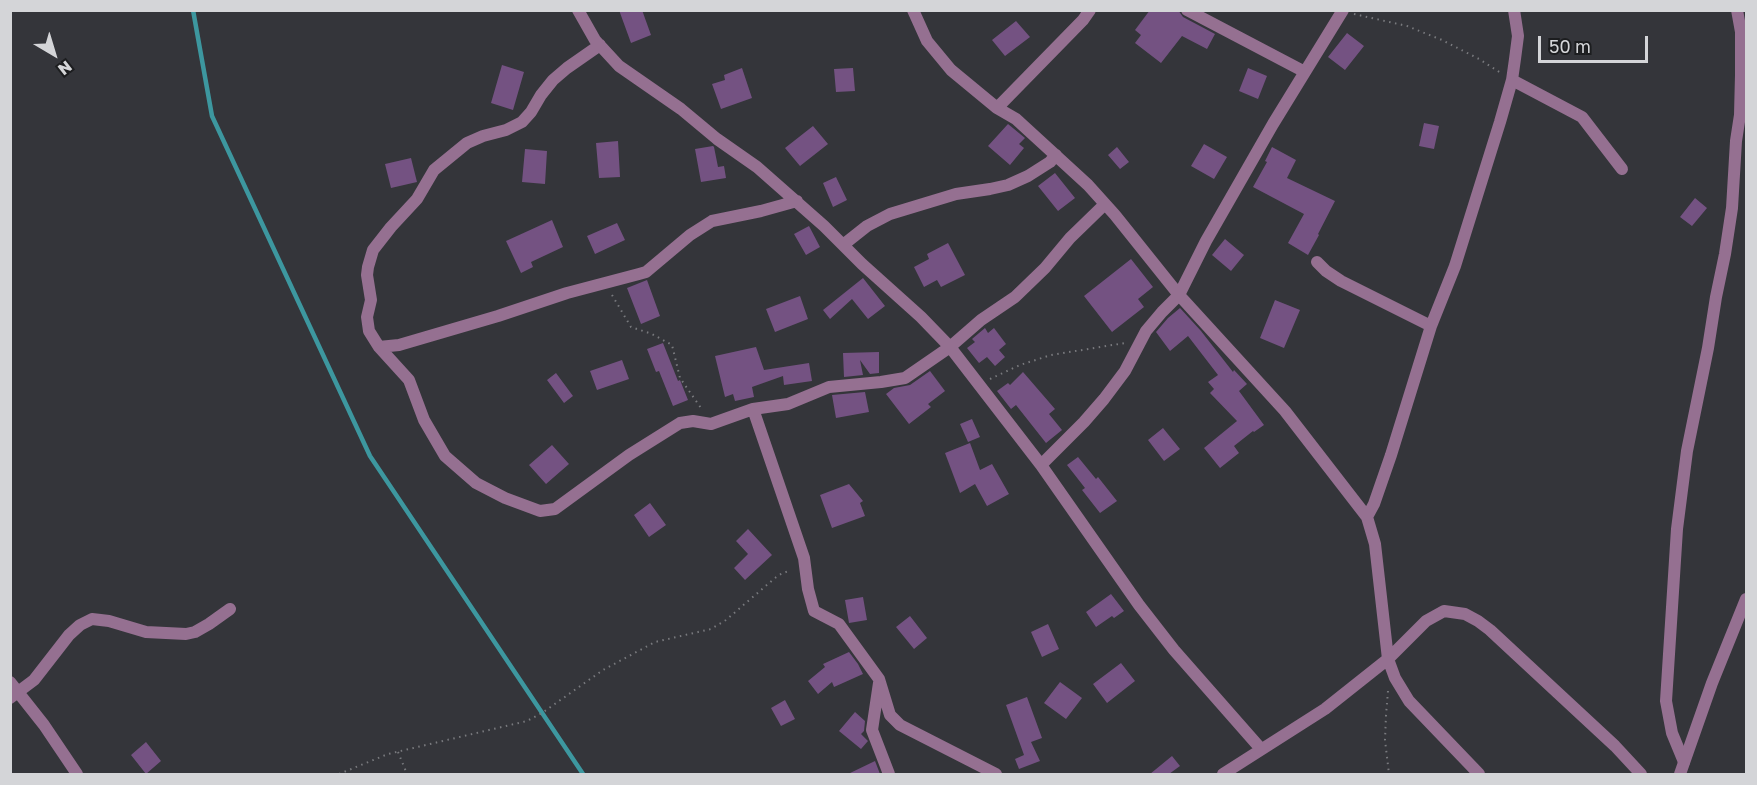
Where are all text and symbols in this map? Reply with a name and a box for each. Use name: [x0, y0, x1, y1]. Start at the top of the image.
north arrow: [24, 24, 84, 84]
scale bar: [1541, 24, 1650, 62]
text: 50 m: [1549, 35, 1591, 57]
text: N: [54, 57, 76, 80]

